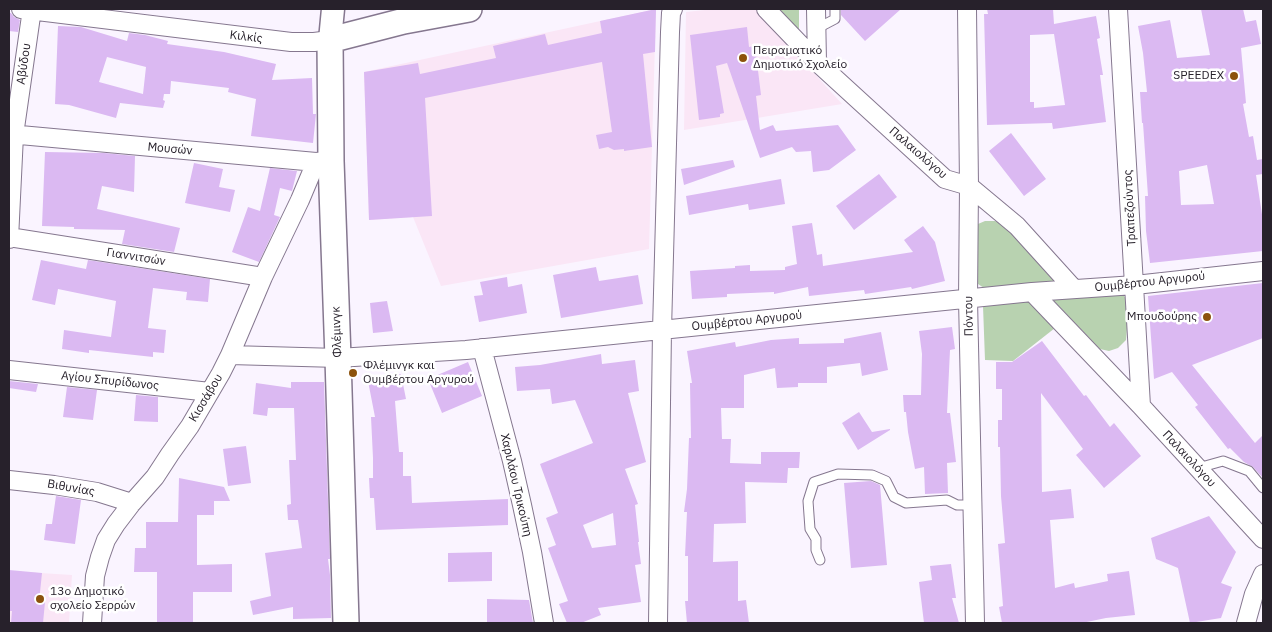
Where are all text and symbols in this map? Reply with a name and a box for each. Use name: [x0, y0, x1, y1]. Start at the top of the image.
street label: Κιλκίς: [229, 28, 263, 46]
street label: Αβύδου: [14, 42, 34, 86]
place label: Πειραματικό Δημοτικό Σχολείο: [753, 44, 847, 72]
marker: Πειραματικό Δημοτικό Σχολείο: [737, 52, 749, 64]
place label: SPEEDEX: [1173, 69, 1224, 83]
marker: SPEEDEX: [1228, 70, 1240, 82]
street label: Παλαιολόγου: [886, 124, 950, 182]
street label: Μουσών: [147, 140, 193, 158]
street label: Τραπεζούντος: [1121, 169, 1139, 247]
street label: Γιαννιτσών: [105, 245, 167, 269]
street label: Ουμβέρτου Αργυρού: [1094, 269, 1206, 295]
street label: Πόντου: [961, 296, 977, 336]
street label: Φλέμινγκ: [329, 306, 345, 358]
street label: Ουμβέρτου Αργυρού: [691, 308, 803, 334]
place label: Μπουδούρης: [1127, 310, 1197, 324]
marker: Μπουδούρης: [1201, 311, 1213, 323]
place label: Φλέμινγκ και Ουμβέρτου Αργυρού: [363, 359, 474, 387]
marker: Φλέμινγκ και Ουμβέρτου Αργυρού: [347, 367, 359, 379]
street label: Αγίου Σπυρίδωνος: [60, 369, 160, 393]
street label: Κισσάβου: [186, 371, 226, 425]
street label: Παλαιολόγου: [1159, 428, 1219, 490]
street label: Χαριλάου Τρικούπη: [497, 432, 535, 538]
street label: Βιθυνίας: [46, 477, 96, 499]
place label: 13ο Δημοτικό σχολείο Σερρών: [50, 585, 135, 613]
marker: 13ο Δημοτικό σχολείο Σερρών: [34, 593, 46, 605]

